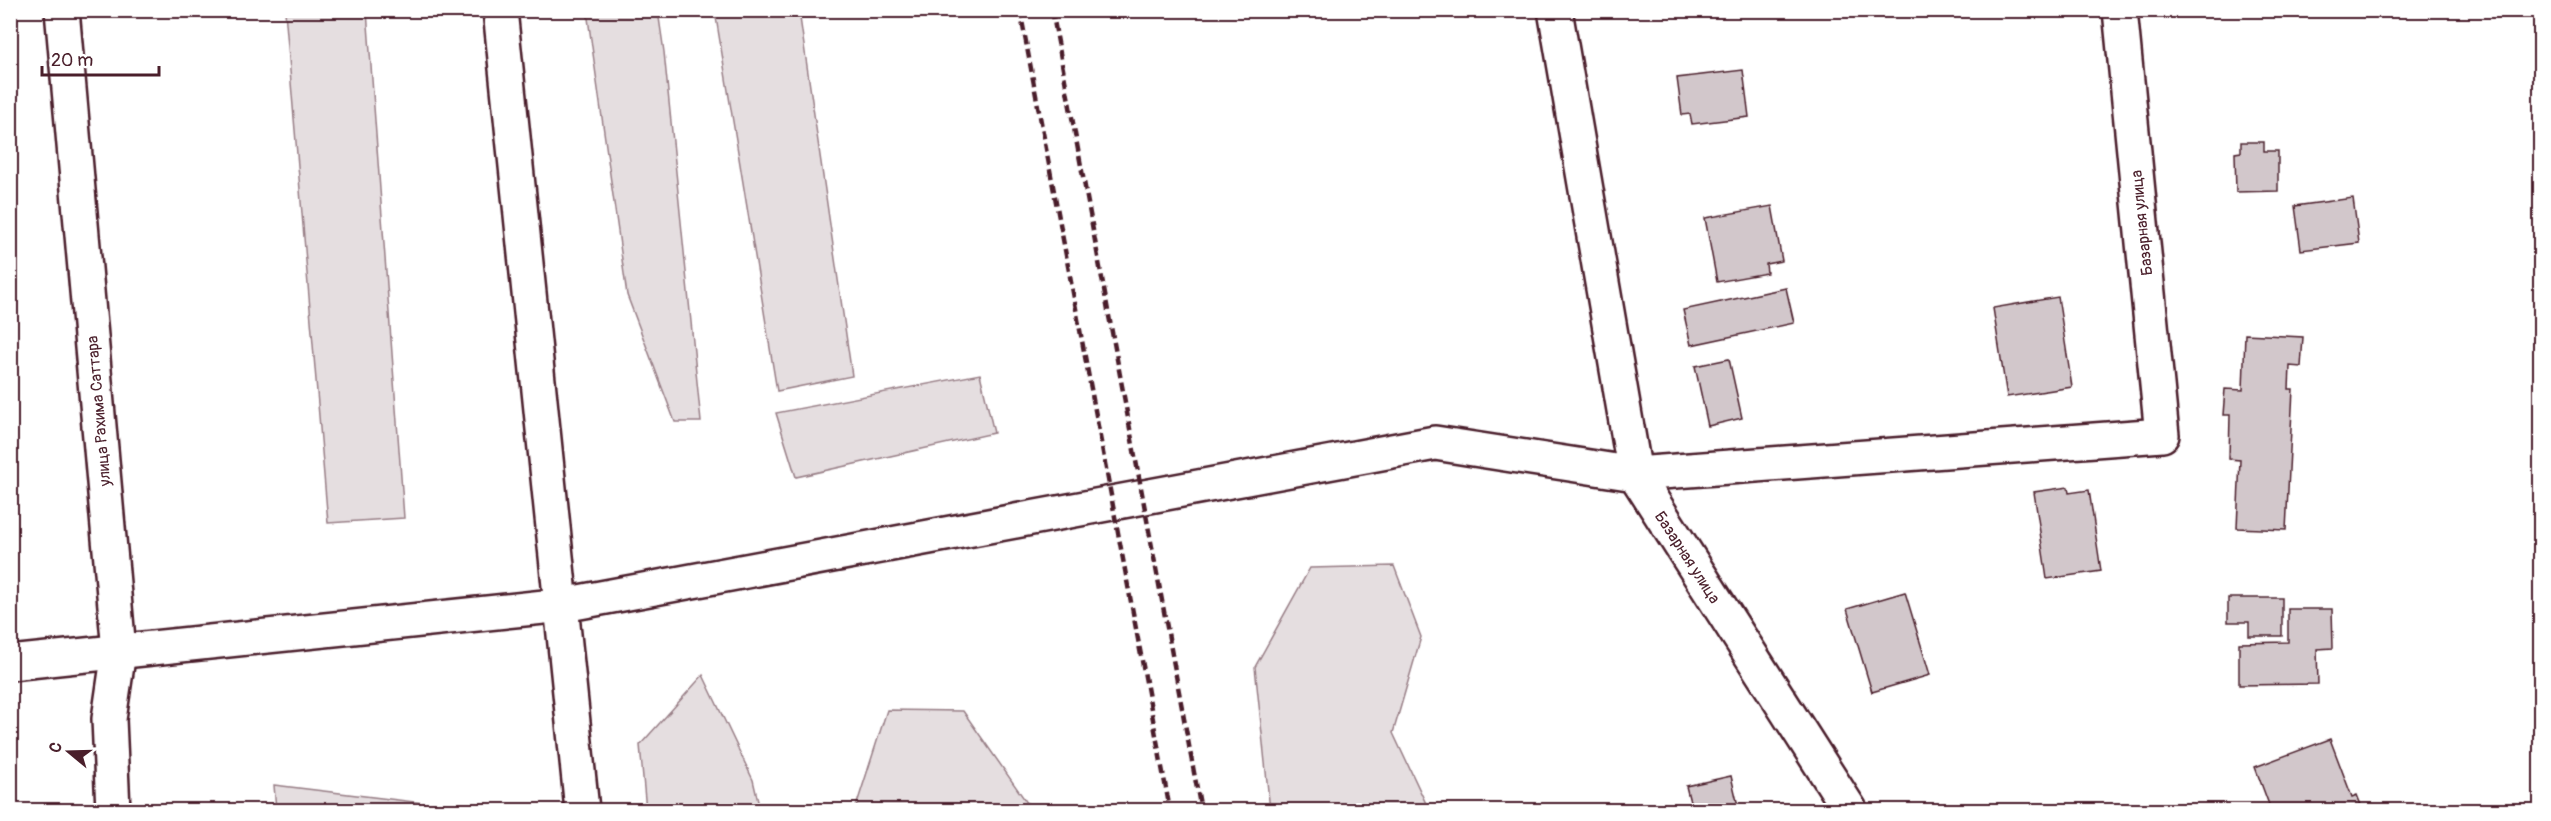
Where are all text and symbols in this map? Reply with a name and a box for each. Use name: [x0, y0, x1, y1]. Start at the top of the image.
scale bar: [42, 39, 159, 77]
text: 20 m: [51, 49, 93, 72]
street label: Базарная улица: [2127, 169, 2157, 277]
street label: улица Рахима Саттара: [82, 335, 116, 488]
street label: Базарная улица: [1650, 508, 1724, 607]
north arrow: [39, 722, 99, 782]
text: С: [45, 739, 67, 755]

